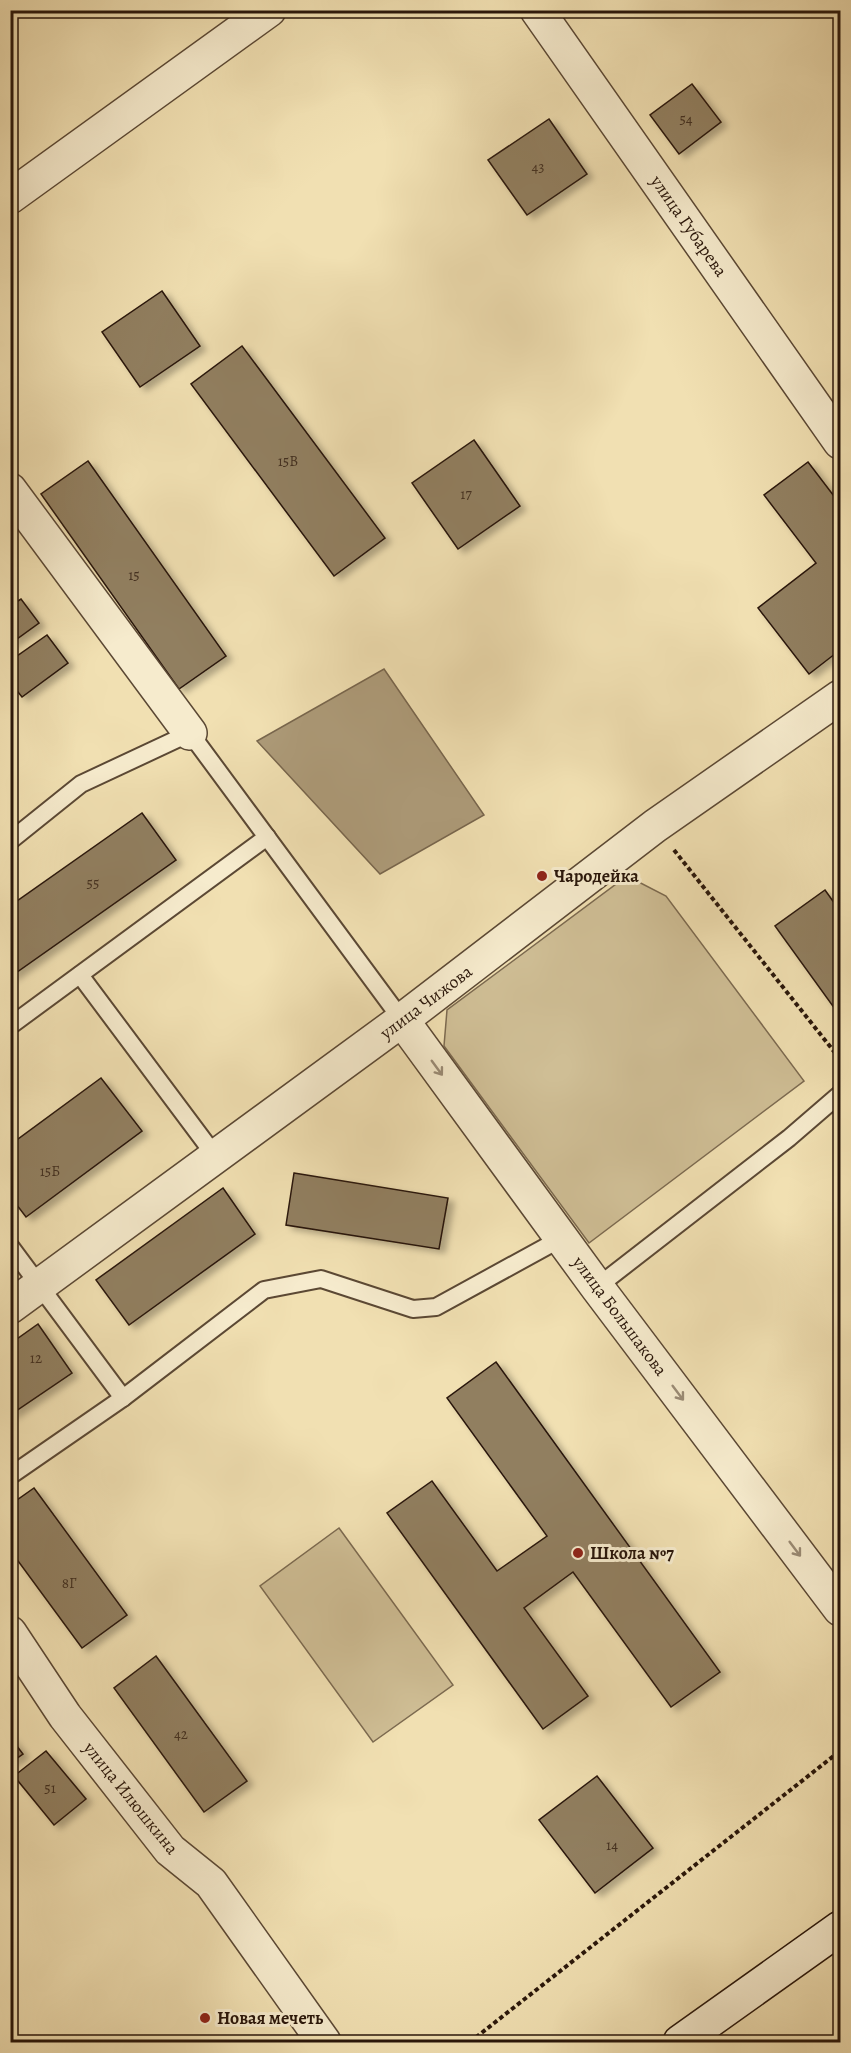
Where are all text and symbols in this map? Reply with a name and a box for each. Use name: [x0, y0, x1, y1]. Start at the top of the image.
house number: 54: [679, 109, 693, 129]
house number: 43: [531, 157, 545, 177]
street label: улица Губарева: [645, 170, 733, 282]
house number: 15В: [278, 451, 298, 471]
house number: 17: [460, 484, 472, 504]
house number: 15: [128, 565, 140, 585]
place label: Чародейка: [554, 864, 639, 888]
marker: Чародейка: [535, 869, 549, 883]
house number: 55: [87, 873, 99, 893]
street label: улица Чижова: [374, 959, 478, 1045]
one-way arrow: [431, 1059, 443, 1075]
house number: 15Б: [40, 1161, 60, 1181]
street label: улица Большакова: [566, 1250, 673, 1381]
house number: 12: [30, 1348, 42, 1368]
one-way arrow: [672, 1385, 684, 1401]
place label: Школа №7: [590, 1541, 674, 1565]
one-way arrow: [789, 1541, 802, 1557]
marker: Школа №7: [571, 1546, 585, 1560]
house number: 8Г: [62, 1573, 77, 1593]
house number: 42: [174, 1724, 188, 1744]
street label: улица Илюшкина: [77, 1736, 184, 1860]
house number: 51: [44, 1778, 56, 1798]
house number: 14: [606, 1835, 618, 1855]
place label: Новая мечеть: [217, 2006, 324, 2030]
marker: Новая мечеть: [198, 2011, 212, 2025]

